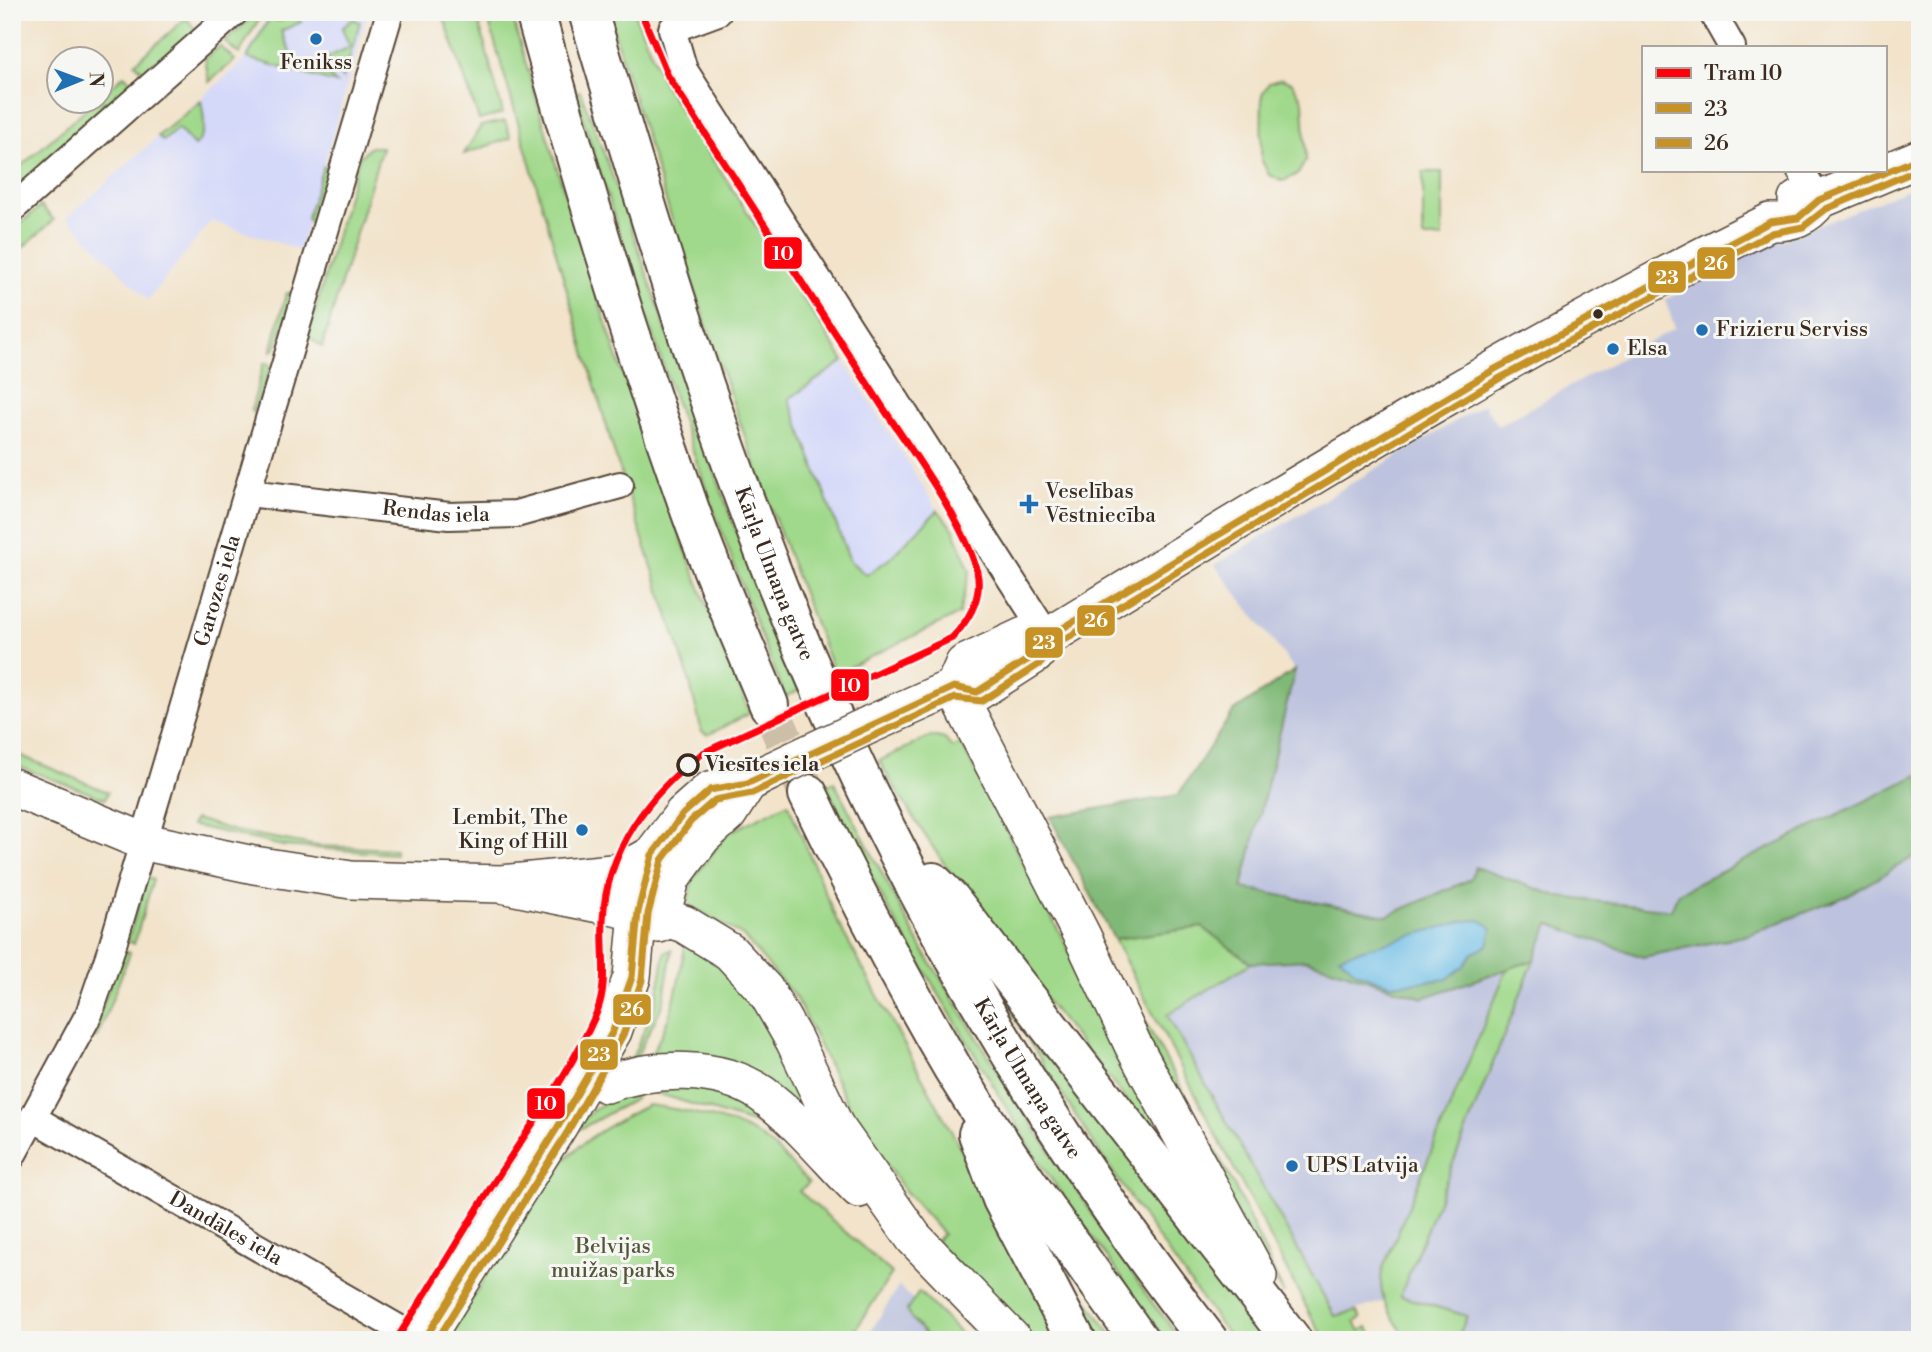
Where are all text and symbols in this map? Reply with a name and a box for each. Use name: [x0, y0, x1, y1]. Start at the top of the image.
marker: Fenikss: [308, 31, 324, 47]
north arrow: [46, 46, 116, 116]
legend: [1642, 46, 1886, 172]
place label: Fenikss: [280, 50, 352, 76]
text: Tram 10: [1704, 61, 1783, 87]
text: N: [84, 72, 108, 87]
text: 23: [1704, 97, 1728, 123]
text: 26: [1704, 131, 1729, 157]
line badge: 10: [763, 236, 803, 270]
text: 10: [772, 242, 794, 266]
line badge: 26: [1696, 246, 1736, 280]
text: 26: [1704, 252, 1728, 276]
line badge: 23: [1647, 260, 1687, 294]
text: 23: [1655, 266, 1679, 290]
unlabelled marker: [1591, 307, 1605, 321]
place label: Frizieru Serviss: [1716, 317, 1868, 343]
marker: Frizieru Serviss: [1694, 322, 1710, 338]
place label: Elsa: [1627, 336, 1668, 362]
marker: Elsa: [1605, 341, 1621, 357]
place label: Veselības Vēstniecība: [1044, 479, 1156, 529]
street label: Kārļa Ulmaņa gatve: [728, 483, 820, 665]
marker: Veselības Vēstniecība: [1019, 494, 1039, 514]
street label: Rendas iela: [381, 495, 490, 529]
street label: Garozes iela: [189, 531, 247, 650]
line badge: 26: [1076, 604, 1116, 637]
text: 26: [1084, 609, 1108, 633]
line badge: 23: [1024, 626, 1064, 659]
text: 23: [1032, 631, 1056, 655]
line badge: 10: [830, 668, 870, 702]
text: 10: [839, 674, 861, 698]
place label: Viesītes iela: [704, 752, 820, 778]
marker: Viesītes iela: [677, 754, 699, 776]
place label: Lembit, The King of Hill: [452, 805, 568, 855]
marker: Lembit, The King of Hill: [574, 822, 590, 838]
line badge: 26: [612, 993, 652, 1026]
street label: Kārļa Ulmaņa gatve: [967, 994, 1087, 1164]
text: 26: [620, 998, 644, 1022]
line badge: 23: [579, 1038, 619, 1071]
text: 23: [587, 1043, 611, 1067]
line badge: 10: [526, 1087, 566, 1120]
text: 10: [535, 1092, 557, 1116]
place label: UPS Latvija: [1306, 1153, 1419, 1179]
marker: UPS Latvija: [1284, 1158, 1300, 1174]
street label: Dandāles iela: [164, 1186, 287, 1272]
park label: Belvijas muižas parks: [551, 1234, 675, 1284]

